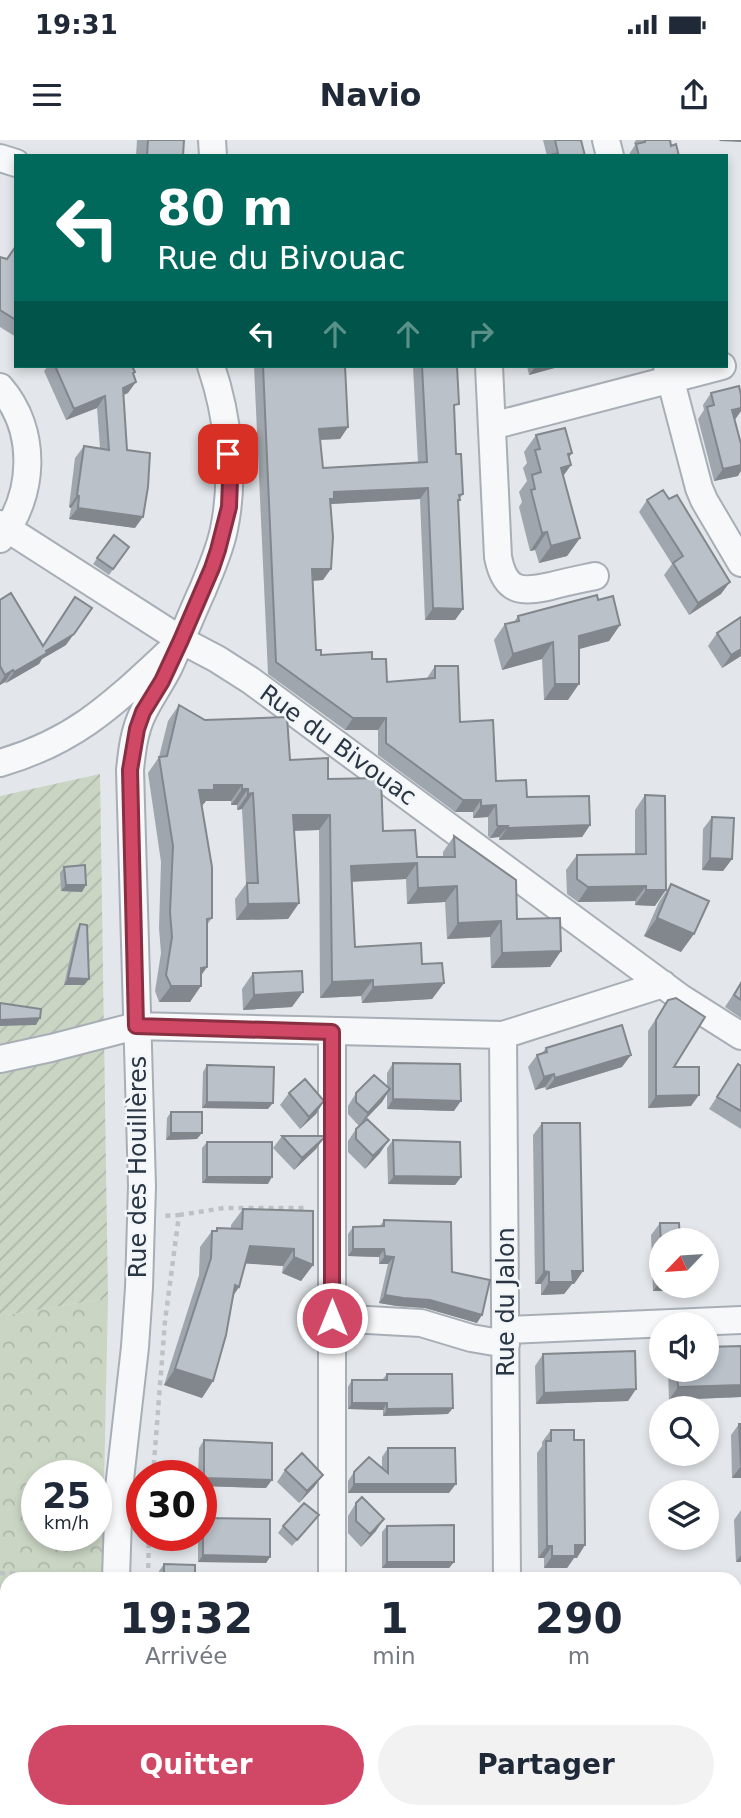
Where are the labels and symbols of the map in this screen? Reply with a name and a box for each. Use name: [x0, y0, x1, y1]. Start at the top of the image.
pin: [198, 424, 258, 484]
street label: Rue du Bivouac: [254, 679, 422, 811]
street label: Rue des Houillères: [124, 1056, 152, 1278]
street label: Rue du Jalon: [492, 1227, 520, 1377]
north arrow: [649, 1228, 719, 1298]
position arrow: [295, 1281, 369, 1355]
speed limit sign: 30: [126, 1460, 217, 1551]

